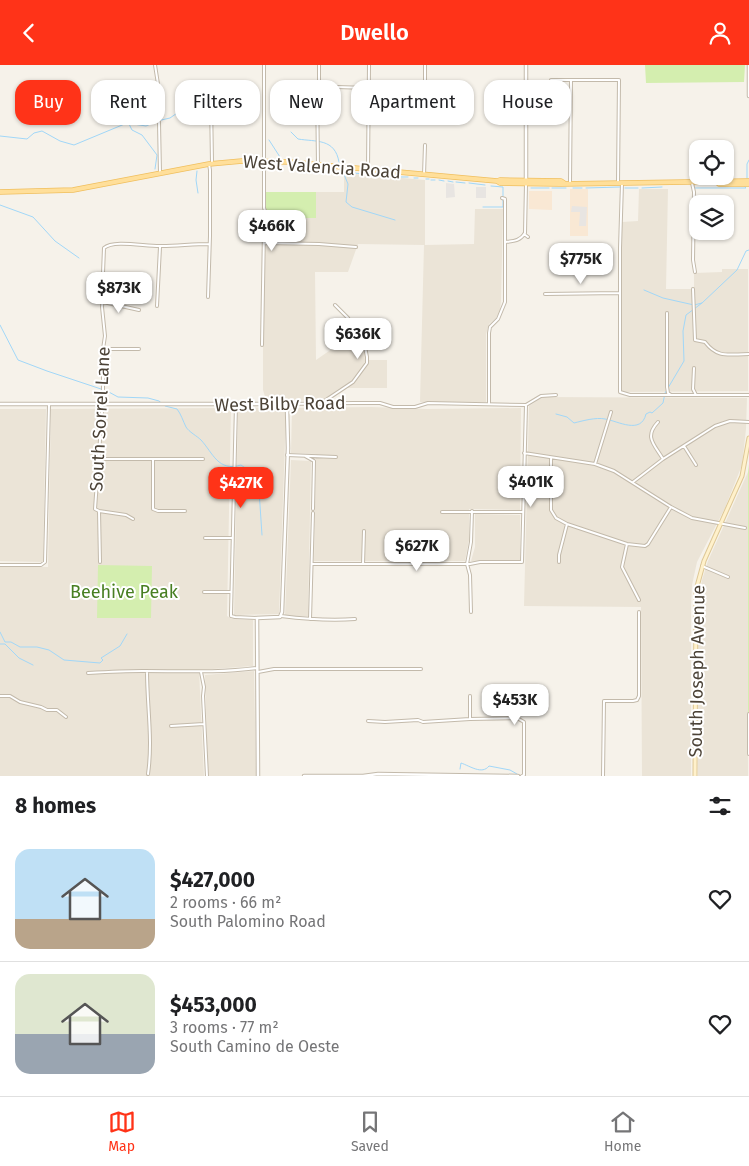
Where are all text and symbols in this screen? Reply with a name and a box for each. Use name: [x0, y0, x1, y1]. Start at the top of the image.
icon: back: [15, 19, 43, 47]
text: Dwello: [340, 19, 409, 46]
icon: person: [706, 19, 734, 47]
chip: Buy: [15, 80, 81, 125]
chip: Rent: [91, 80, 165, 125]
chip: Filters: [175, 80, 260, 125]
chip: New: [270, 80, 341, 125]
chip: Apartment: [351, 80, 474, 125]
chip: House: [484, 80, 571, 125]
map controls: [689, 140, 734, 240]
button: locate: [689, 140, 734, 185]
street label: West Valencia Road: [242, 151, 402, 183]
button: layers: [689, 195, 734, 240]
pin: $466K: [237, 209, 307, 252]
text: $466K: [249, 216, 295, 235]
pin: $775K: [546, 243, 616, 285]
text: $775K: [560, 249, 602, 268]
pin: $873K: [84, 271, 154, 314]
text: $873K: [97, 278, 141, 297]
pin: $636K: [323, 317, 393, 360]
text: $636K: [335, 324, 381, 343]
street label: South Sorrel Lane: [85, 346, 115, 492]
street label: West Bilby Road: [214, 392, 346, 416]
pin: $401K: [496, 465, 566, 508]
pin: $427K: [206, 467, 276, 509]
text: $401K: [509, 472, 553, 491]
text: $427K: [219, 473, 263, 492]
pin: $627K: [382, 529, 452, 572]
text: $627K: [395, 536, 439, 555]
park label: Beehive Peak: [70, 581, 179, 603]
street label: South Joseph Avenue: [684, 585, 710, 757]
pin: $453K: [480, 683, 550, 726]
text: $453K: [493, 690, 537, 709]
icon: filters: [706, 792, 734, 820]
text: 8 homes: [15, 793, 96, 819]
text: $427,000: [170, 867, 255, 893]
icon: home: [55, 869, 115, 929]
icon: heart: [706, 885, 734, 913]
text: 2 rooms · 66 m²: [170, 893, 281, 912]
text: South Palomino Road: [170, 912, 326, 931]
text: $453,000: [170, 992, 257, 1018]
icon: home: [55, 994, 115, 1054]
icon: heart: [706, 1010, 734, 1038]
text: 3 rooms · 77 m²: [170, 1018, 279, 1037]
text: South Camino de Oeste: [170, 1037, 340, 1056]
tab: Map: [108, 1108, 136, 1155]
tab: Saved: [351, 1108, 389, 1155]
tab: Home: [604, 1108, 641, 1155]

